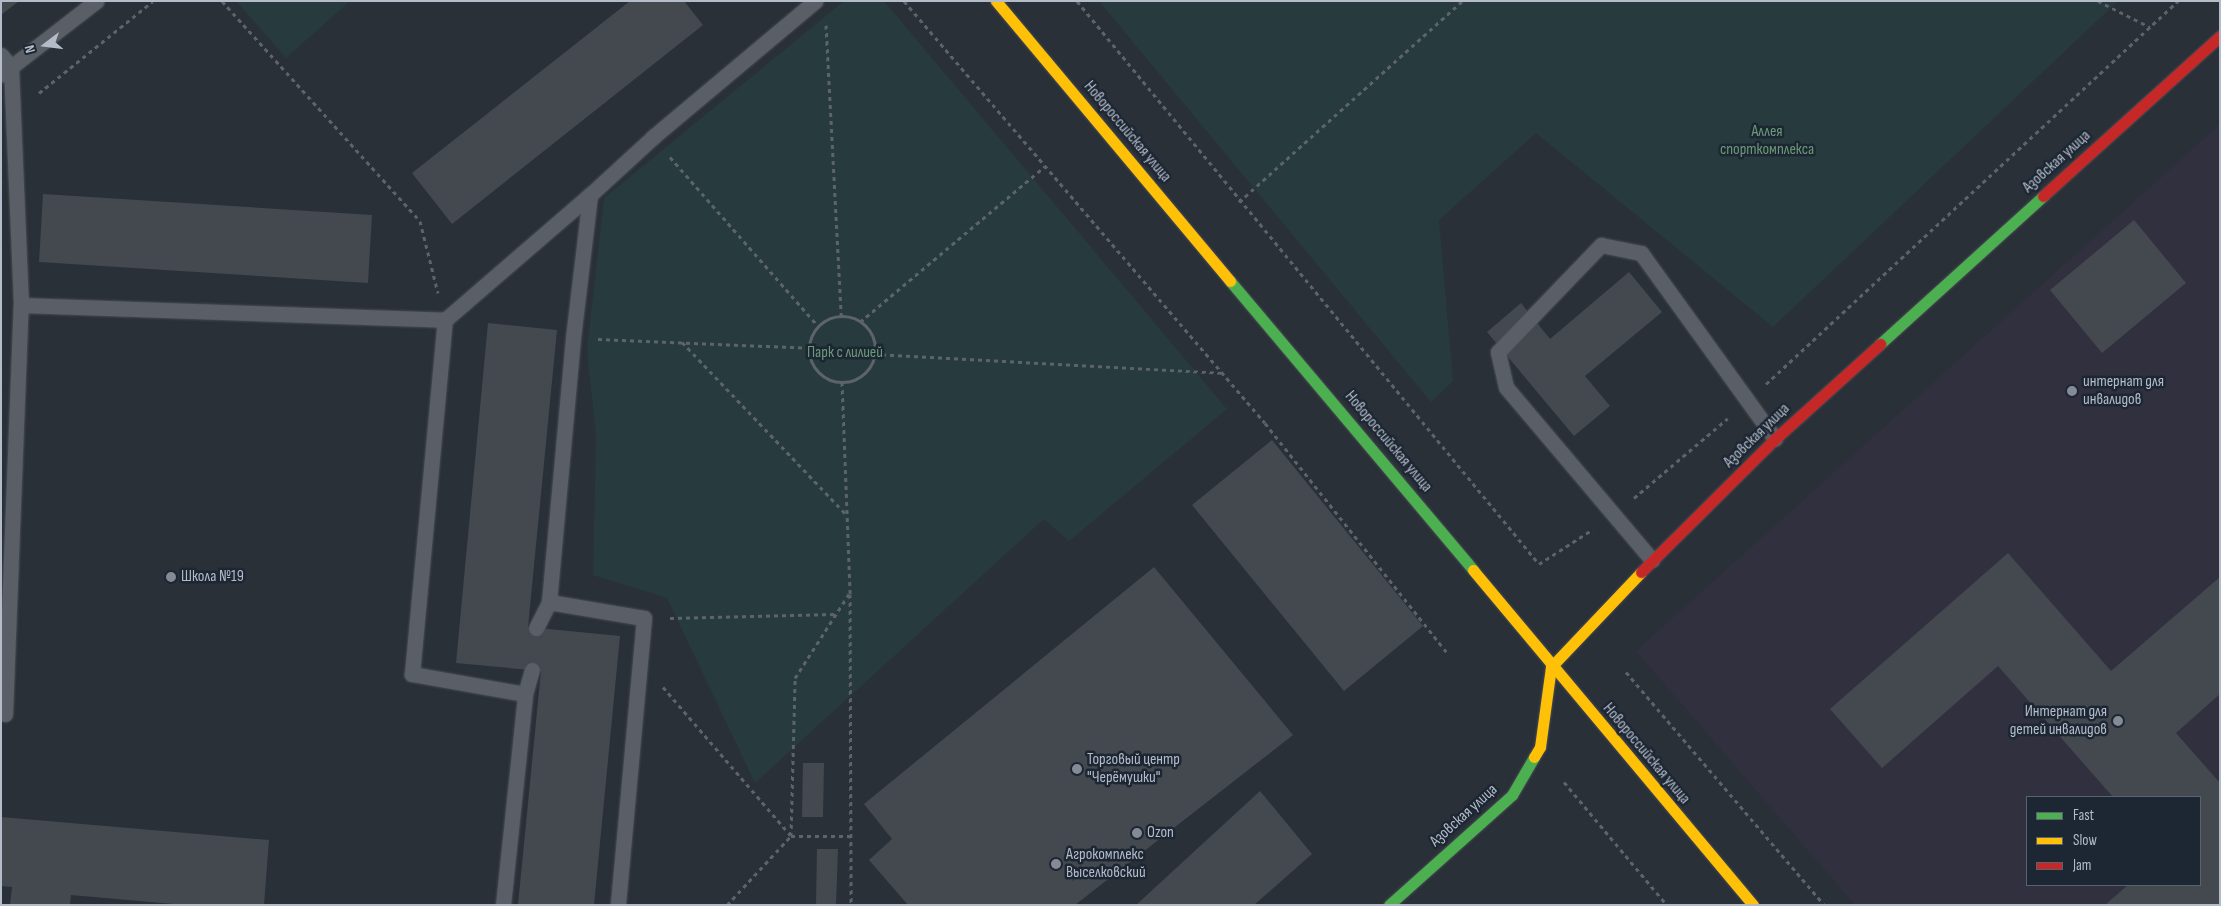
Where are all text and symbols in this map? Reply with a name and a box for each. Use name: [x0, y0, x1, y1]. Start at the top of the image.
north arrow: [20, 20, 70, 70]
text: N: [21, 43, 39, 55]
street label: Новороссийская улица: [1079, 78, 1175, 186]
park label: Аллея спорткомплекса: [1720, 122, 1814, 160]
street label: Азовская улица: [2019, 127, 2095, 197]
park label: Парк с лилией: [807, 343, 883, 363]
place label: интернат для инвалидов: [2083, 372, 2164, 410]
marker: интернат для инвалидов: [2065, 384, 2079, 398]
street label: Новороссийская улица: [1340, 388, 1436, 496]
street label: Азовская улица: [1720, 400, 1794, 472]
place label: Школа №19: [181, 567, 244, 587]
marker: Школа №19: [165, 571, 177, 583]
street label: Новороссийская улица: [1598, 700, 1694, 808]
place label: Интернат для детей инвалидов: [2010, 702, 2107, 740]
marker: Интернат для детей инвалидов: [2111, 714, 2125, 728]
place label: Торговый центр "Черёмушки": [1087, 750, 1180, 788]
marker: Торговый центр "Черёмушки": [1071, 763, 1083, 775]
street label: Азовская улица: [1426, 781, 1502, 851]
legend: [2026, 796, 2201, 886]
text: Fast: [2073, 806, 2094, 825]
place label: Ozon: [1147, 823, 1174, 843]
marker: Ozon: [1131, 827, 1143, 839]
text: Slow: [2073, 831, 2097, 850]
place label: Агрокомплекс Выселковский: [1066, 845, 1146, 883]
text: Jam: [2073, 856, 2091, 875]
marker: Агрокомплекс Выселковский: [1050, 858, 1062, 870]

